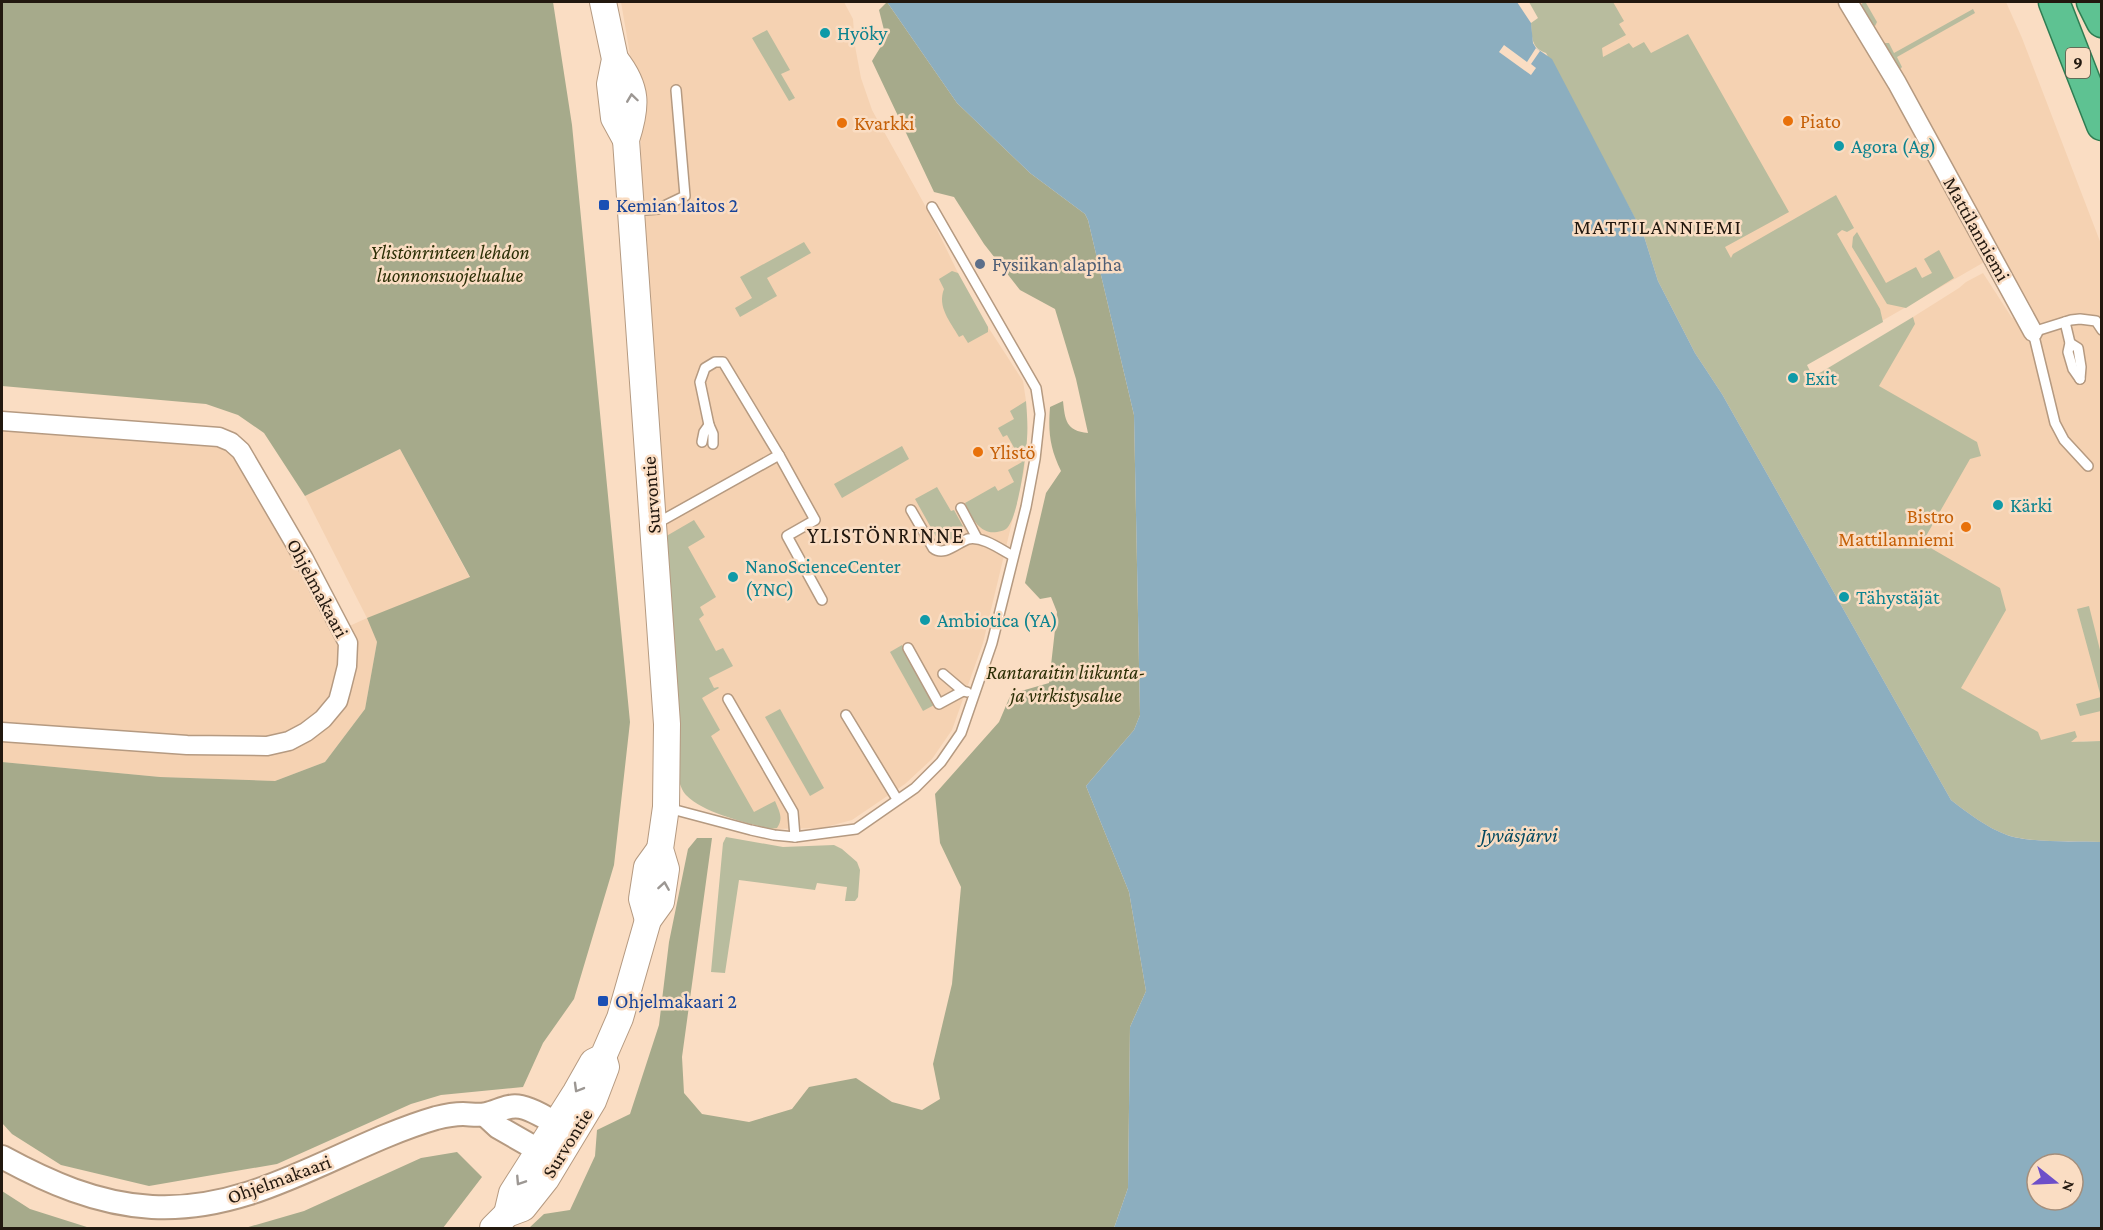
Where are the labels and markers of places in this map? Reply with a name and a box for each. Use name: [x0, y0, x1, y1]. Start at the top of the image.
place label: Hyöky: [837, 22, 888, 45]
marker: Hyöky: [818, 26, 832, 40]
place label: Piato: [1800, 110, 1841, 132]
place label: Kvarkki: [854, 112, 914, 134]
marker: Piato: [1781, 114, 1795, 128]
marker: Kvarkki: [835, 116, 849, 130]
place label: Agora (Ag): [1851, 135, 1936, 158]
marker: Agora (Ag): [1832, 139, 1846, 153]
place label: Kemian laitos 2: [616, 194, 738, 216]
marker: Kemian laitos 2: [597, 198, 611, 212]
place label: Fysiikan alapiha: [992, 253, 1122, 276]
marker: Fysiikan alapiha: [973, 257, 987, 271]
place label: Exit: [1805, 367, 1837, 389]
marker: Exit: [1786, 371, 1800, 385]
place label: Ylistö: [990, 441, 1035, 463]
marker: Ylistö: [971, 445, 985, 459]
place label: Kärki: [2010, 494, 2052, 516]
marker: Kärki: [1991, 498, 2005, 512]
place label: Bistro Mattilanniemi: [1838, 505, 1954, 550]
marker: Bistro Mattilanniemi: [1959, 520, 1973, 534]
place label: NanoScienceCenter (YNC): [745, 555, 901, 601]
marker: NanoScienceCenter (YNC): [726, 570, 740, 584]
place label: Tähystäjät: [1856, 586, 1940, 609]
marker: Tähystäjät: [1837, 590, 1851, 604]
place label: Ambiotica (YA): [937, 609, 1058, 632]
marker: Ambiotica (YA): [918, 613, 932, 627]
place label: Ohjelmakaari 2: [615, 990, 737, 1013]
marker: Ohjelmakaari 2: [596, 994, 610, 1008]

